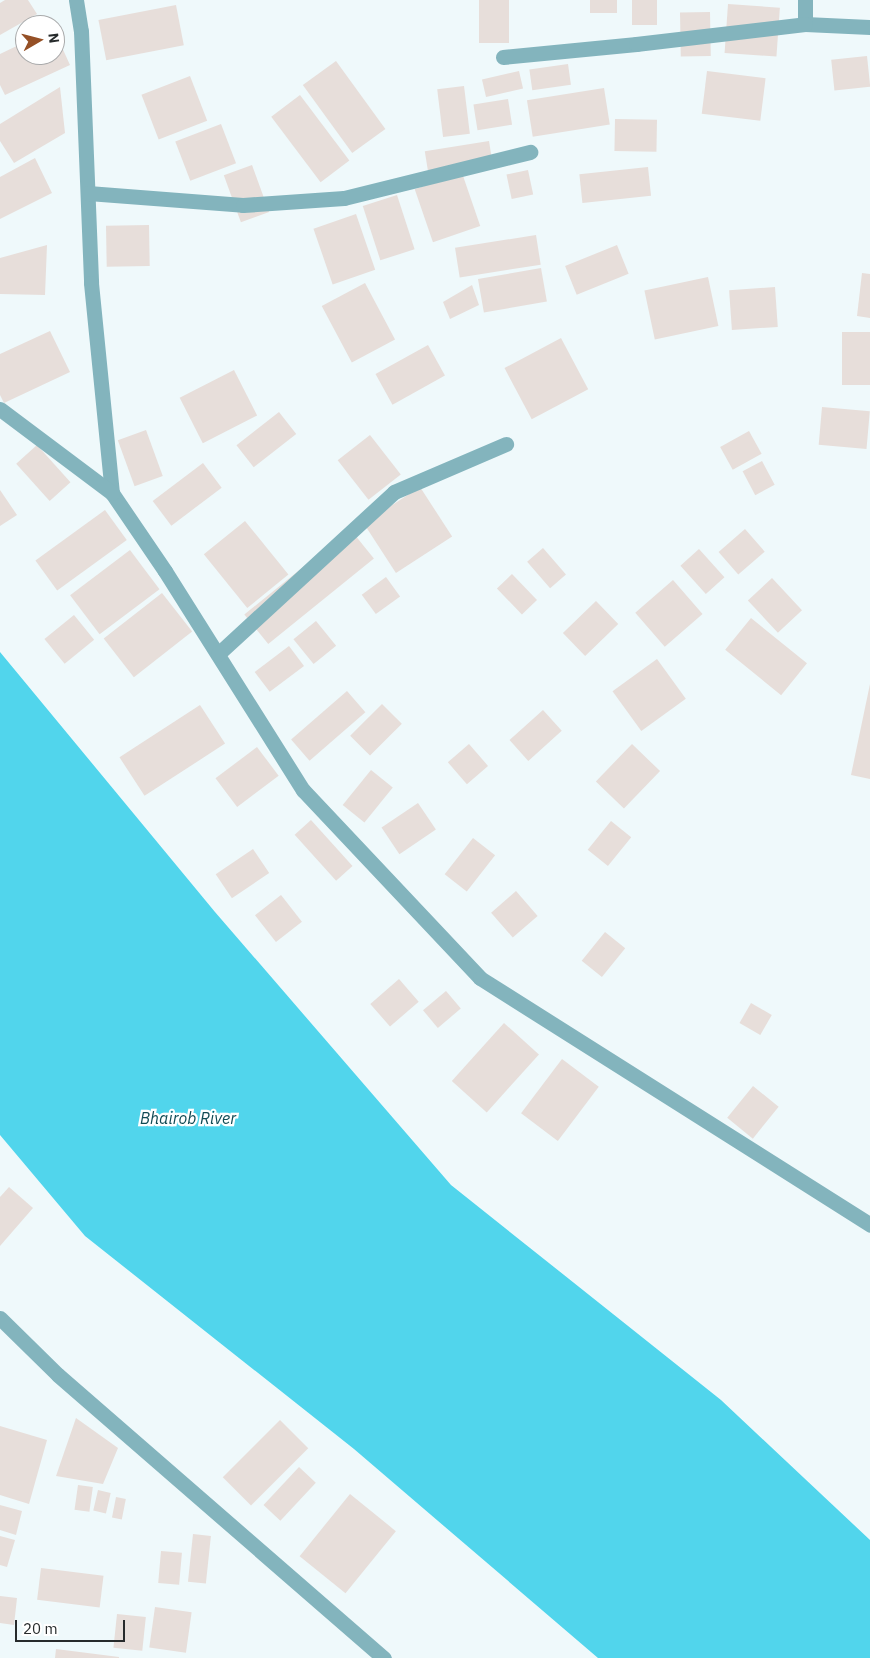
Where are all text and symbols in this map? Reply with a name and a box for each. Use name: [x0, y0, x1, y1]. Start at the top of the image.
north arrow: [15, 15, 65, 65]
text: N: [44, 32, 63, 44]
water label: Bhairob River: [140, 1108, 236, 1128]
scale bar: [18, 1610, 128, 1642]
text: 20 m: [23, 1619, 58, 1638]

